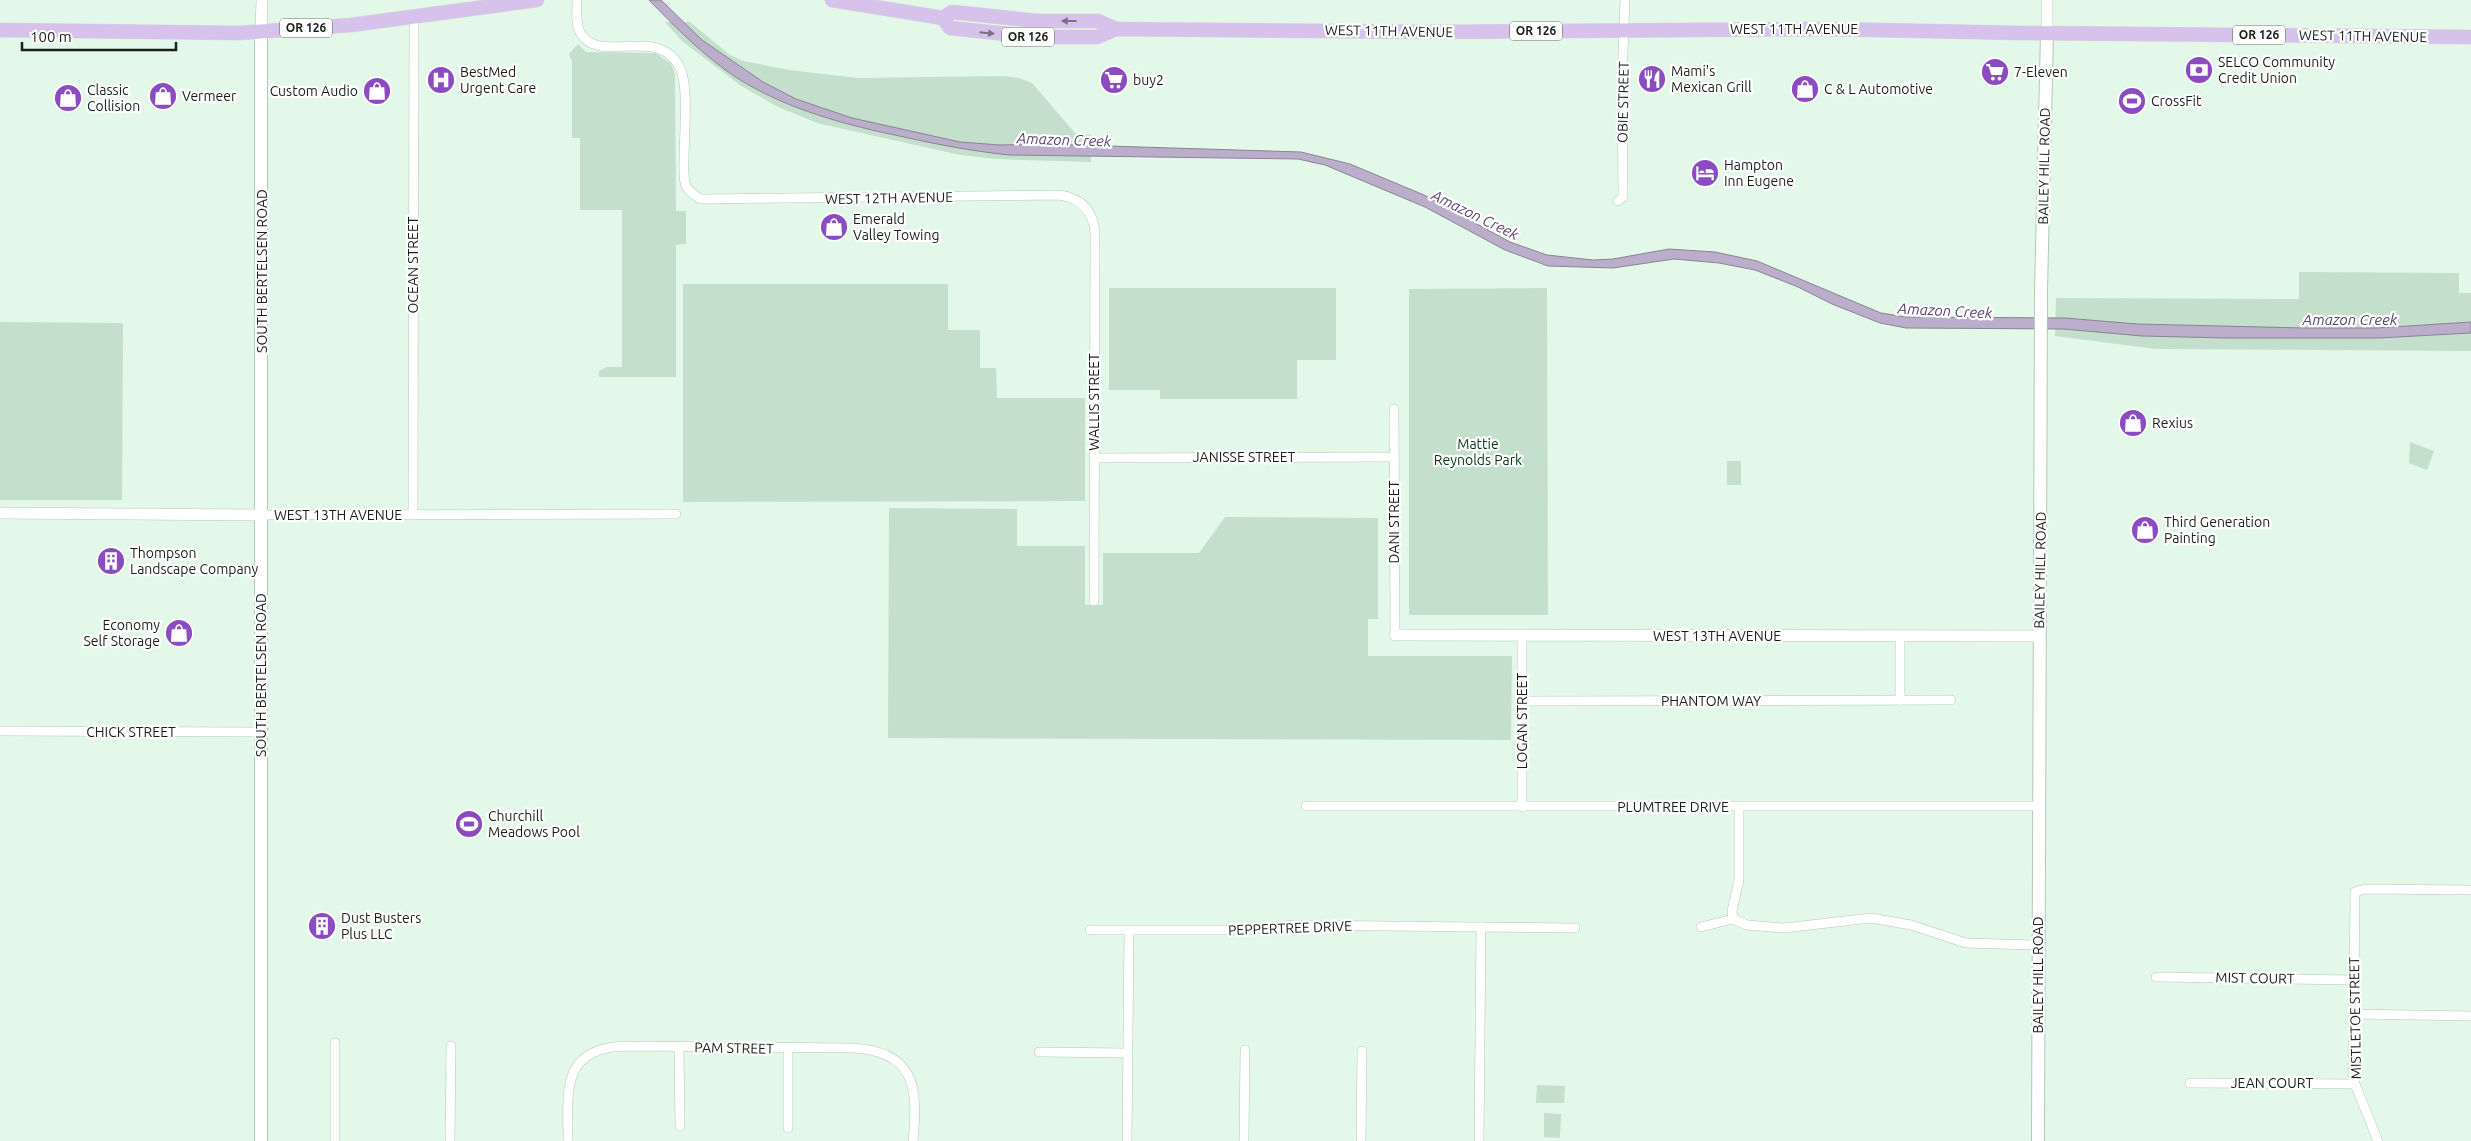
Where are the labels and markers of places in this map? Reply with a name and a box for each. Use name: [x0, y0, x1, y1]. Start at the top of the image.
place label: SELCO Community Credit Union: [2218, 54, 2335, 86]
bank icon: SELCO Community Credit Union: [2184, 55, 2214, 85]
supermarket icon: 7-Eleven: [1980, 57, 2010, 87]
place label: Mami's Mexican Grill: [1671, 63, 1752, 95]
place label: BestMed Urgent Care: [460, 64, 536, 96]
restaurant icon: Mami's Mexican Grill: [1637, 64, 1667, 94]
place label: 7-Eleven: [2014, 64, 2068, 80]
hospital icon: BestMed Urgent Care: [426, 65, 456, 95]
supermarket icon: buy2: [1099, 65, 1129, 95]
place label: buy2: [1133, 72, 1164, 88]
shop icon: C & L Automotive: [1790, 74, 1820, 104]
shop icon: Custom Audio: [362, 76, 392, 106]
shop icon: Vermeer: [148, 81, 178, 111]
place label: C & L Automotive: [1824, 81, 1933, 97]
place label: Classic Collision: [87, 82, 140, 114]
shop icon: Classic Collision: [53, 83, 83, 113]
place label: Custom Audio: [270, 83, 358, 99]
sports icon: CrossFit: [2117, 86, 2147, 116]
place label: Vermeer: [182, 88, 237, 104]
place label: CrossFit: [2151, 93, 2202, 109]
place label: Hampton Inn Eugene: [1724, 157, 1794, 189]
hotel icon: Hampton Inn Eugene: [1690, 158, 1720, 188]
place label: Emerald Valley Towing: [853, 211, 939, 243]
shop icon: Emerald Valley Towing: [819, 212, 849, 242]
shop icon: Rexius: [2118, 408, 2148, 438]
place label: Rexius: [2152, 415, 2193, 431]
place label: Third Generation Painting: [2164, 514, 2270, 546]
shop icon: Third Generation Painting: [2130, 515, 2160, 545]
place label: Thompson Landscape Company: [130, 545, 258, 577]
building icon: Thompson Landscape Company: [96, 546, 126, 576]
place label: Economy Self Storage: [83, 617, 160, 649]
shop icon: Economy Self Storage: [164, 618, 194, 648]
place label: Churchill Meadows Pool: [488, 808, 580, 840]
sports icon: Churchill Meadows Pool: [454, 809, 484, 839]
place label: Dust Busters Plus LLC: [341, 910, 421, 942]
building icon: Dust Busters Plus LLC: [307, 911, 337, 941]

